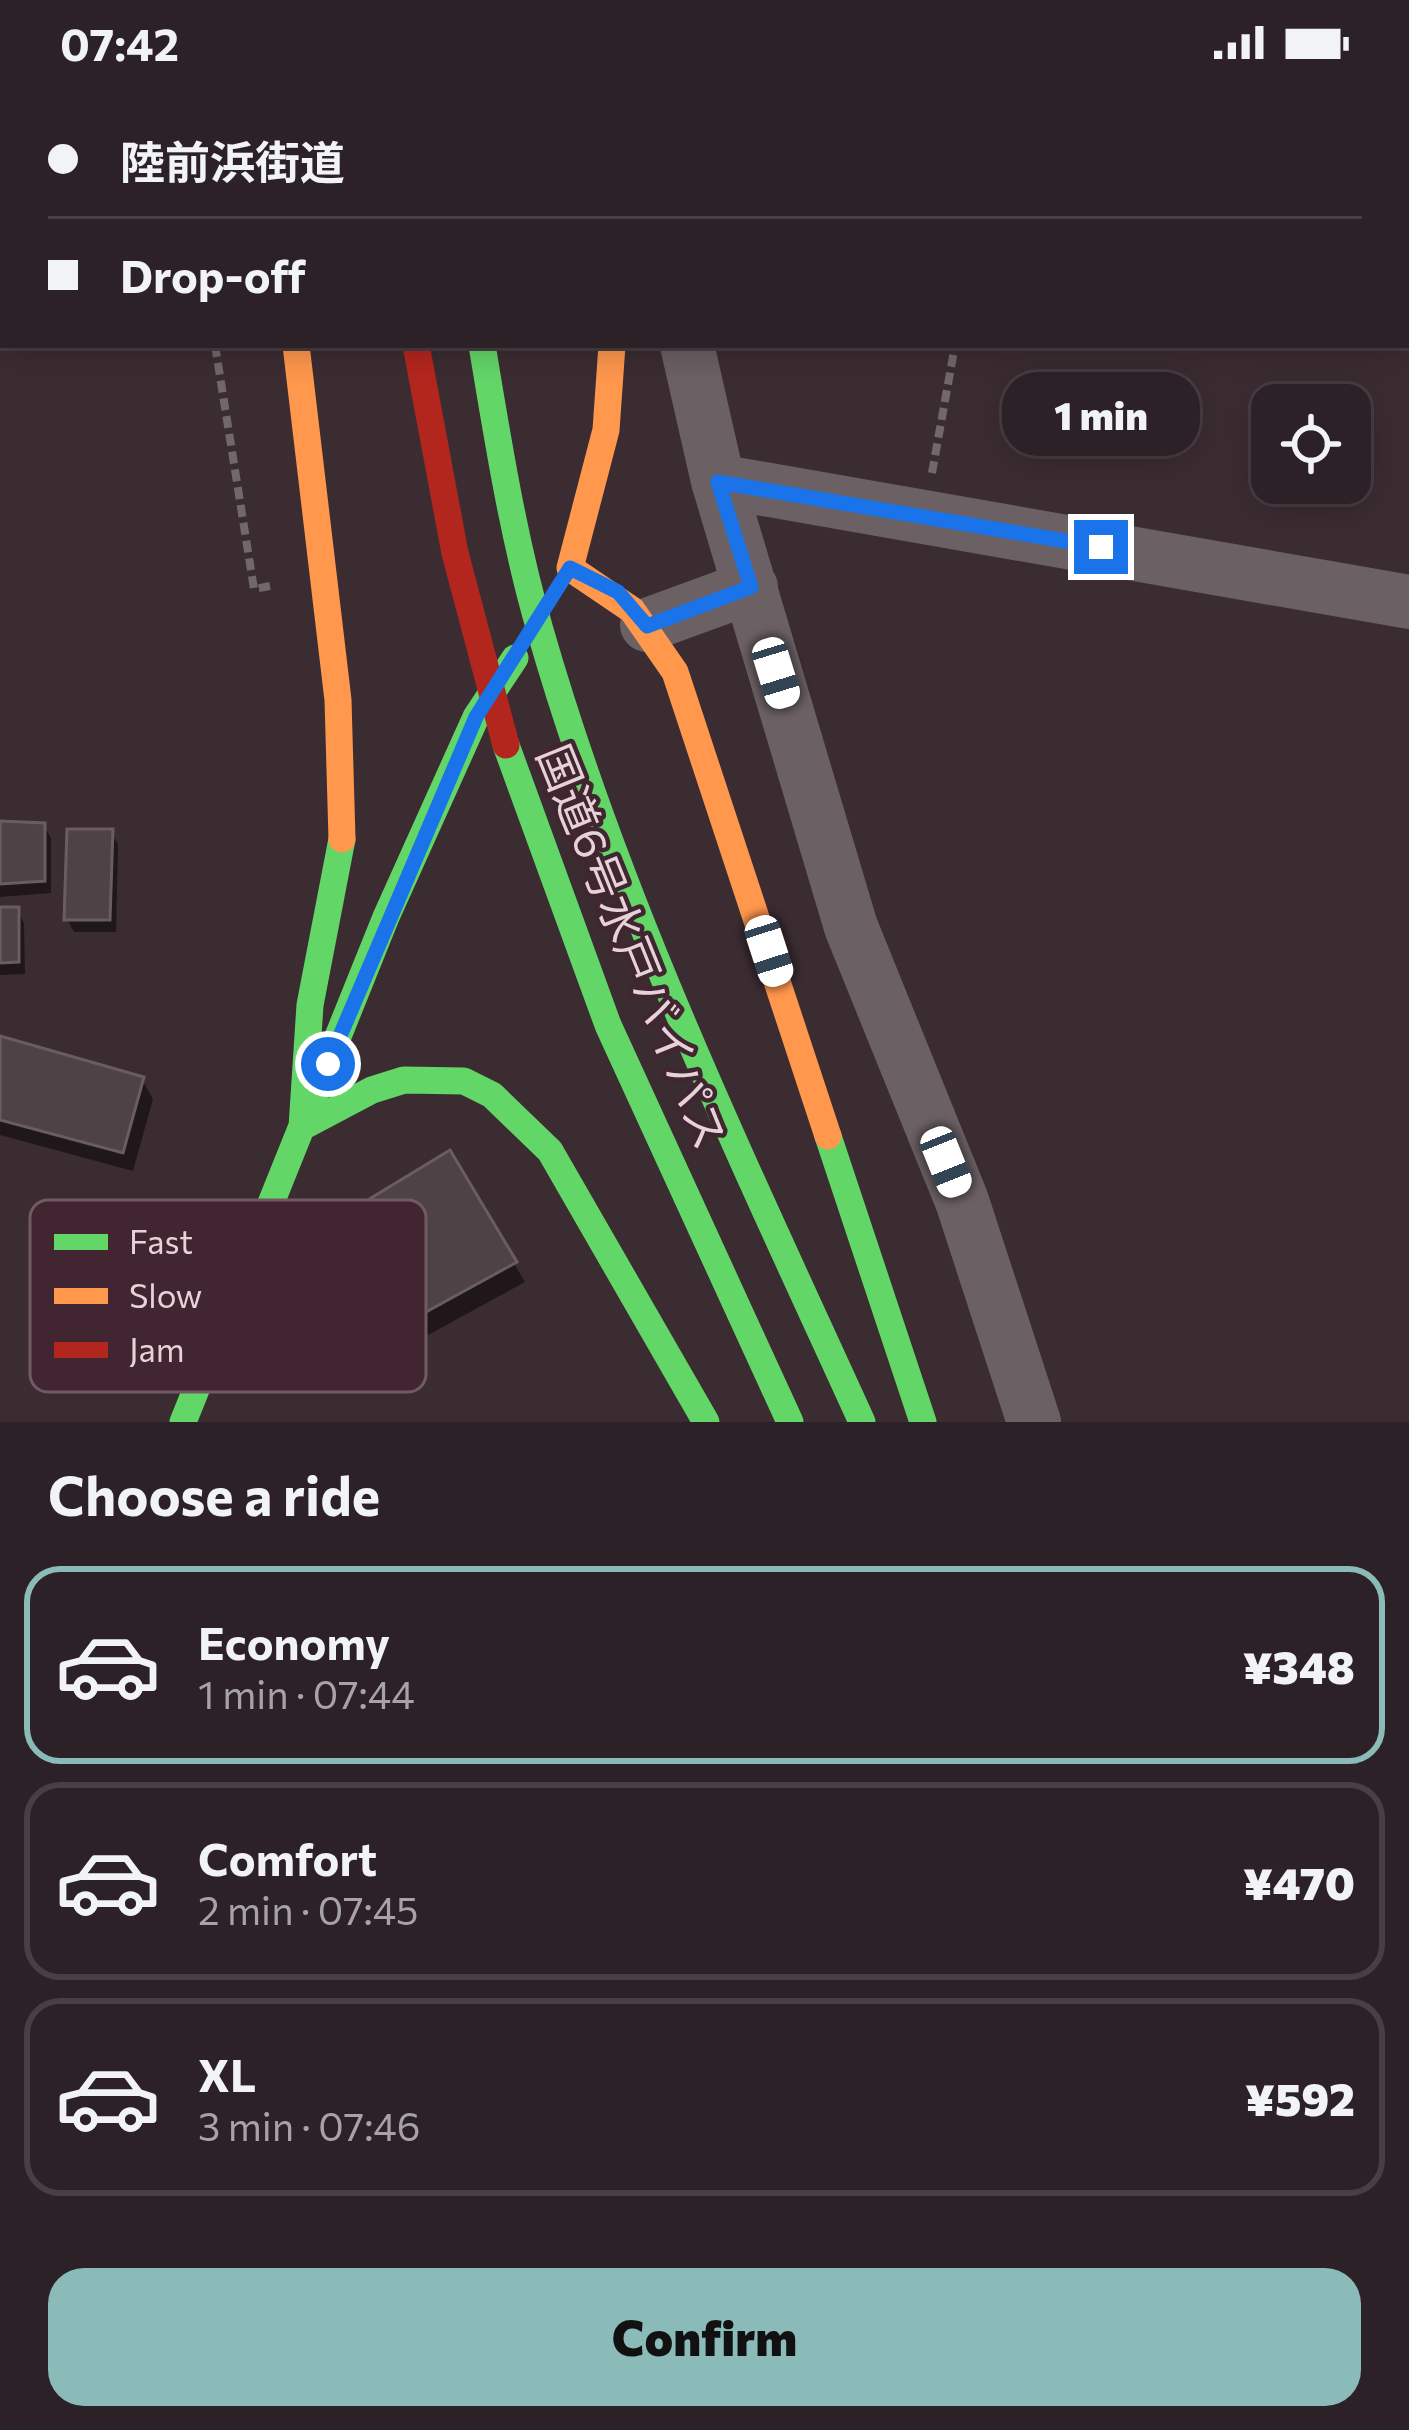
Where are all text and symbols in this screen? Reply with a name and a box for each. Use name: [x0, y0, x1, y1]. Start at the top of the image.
text: 07:42: [60, 15, 179, 70]
text: 陸前浜街道: [120, 133, 345, 188]
text: Drop-off: [120, 247, 306, 302]
callout: 1 min: [1002, 373, 1200, 457]
map controls: [1251, 384, 1371, 504]
button: locate: [1251, 384, 1371, 504]
text: 1 min: [1054, 390, 1148, 438]
route end: [1074, 520, 1128, 574]
car: [748, 633, 804, 713]
street label: 国道6号水戸バイパス: [528, 736, 741, 1156]
car: [741, 911, 797, 991]
route start: [301, 1037, 355, 1091]
car: [916, 1122, 976, 1202]
legend: [30, 1200, 426, 1392]
text: Fast: [129, 1220, 193, 1261]
text: Slow: [129, 1274, 202, 1315]
text: Jam: [129, 1328, 185, 1369]
text: Choose a ride: [48, 1461, 380, 1527]
icon: car: [54, 1611, 162, 1719]
text: Economy: [198, 1614, 390, 1669]
text: ¥348: [1243, 1638, 1355, 1693]
text: 1 min · 07:44: [198, 1669, 415, 1717]
icon: car: [54, 1827, 162, 1935]
text: Comfort: [198, 1830, 377, 1885]
text: ¥470: [1243, 1854, 1355, 1909]
text: 2 min · 07:45: [198, 1885, 419, 1933]
icon: car: [54, 2043, 162, 2151]
text: XL: [198, 2046, 256, 2101]
text: ¥592: [1245, 2070, 1355, 2125]
text: 3 min · 07:46: [198, 2101, 420, 2149]
button: Confirm: [48, 2268, 1361, 2406]

